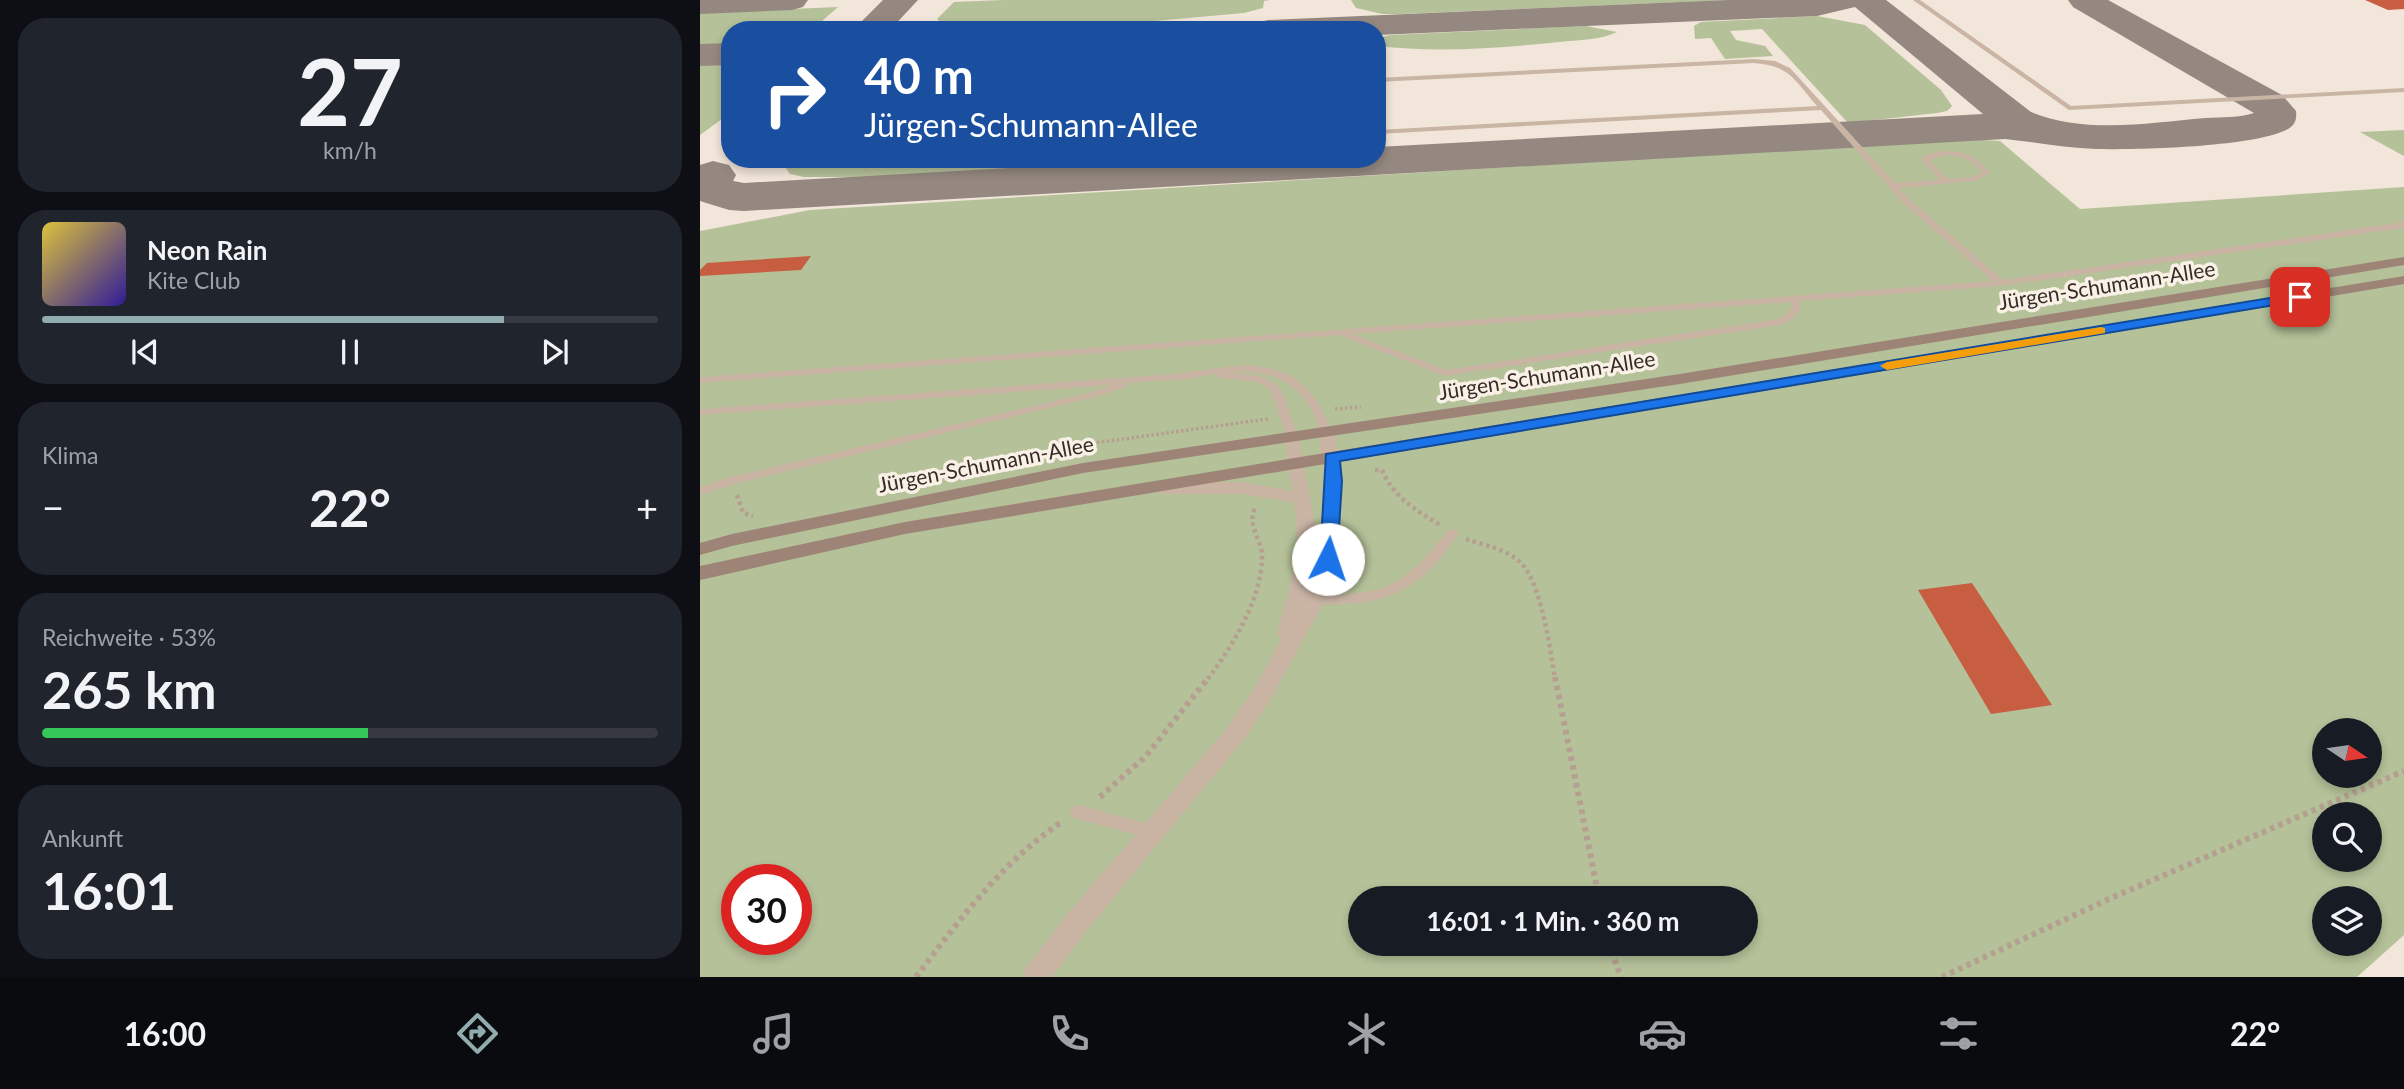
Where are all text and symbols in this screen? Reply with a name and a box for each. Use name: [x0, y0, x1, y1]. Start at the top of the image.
text: 27: [297, 36, 403, 145]
text: 40 m: [864, 46, 974, 104]
icon: right: [749, 49, 840, 140]
text: Jürgen-Schumann-Allee: [864, 105, 1198, 144]
text: km/h: [323, 136, 377, 164]
text: Neon Rain: [147, 234, 267, 266]
street label: Jürgen-Schumann-Allee: [1997, 255, 2217, 314]
text: Kite Club: [147, 266, 240, 294]
pin: [2270, 267, 2330, 327]
icon: arrive: [2281, 278, 2319, 316]
icon: previous: [126, 333, 164, 371]
icon: pause: [331, 333, 369, 371]
icon: next: [536, 333, 574, 371]
street label: Jürgen-Schumann-Allee: [1437, 345, 1657, 404]
street label: Jürgen-Schumann-Allee: [876, 430, 1096, 497]
text: Klima: [42, 441, 99, 469]
text: 22°: [309, 476, 391, 538]
text: −: [42, 484, 64, 530]
text: +: [636, 484, 658, 530]
position arrow: [1291, 522, 1365, 596]
text: Reichweite · 53%: [42, 623, 216, 651]
text: 265 km: [42, 658, 216, 720]
north arrow: [2312, 718, 2382, 788]
map controls: [2312, 718, 2382, 956]
button: search: [2312, 802, 2382, 872]
text: Ankunft: [42, 824, 123, 852]
text: 16:01: [42, 859, 176, 921]
speed limit sign: 30: [721, 864, 812, 955]
button: layers: [2312, 886, 2382, 956]
text: 16:01 · 1 Min. · 360 m: [1426, 905, 1680, 937]
icon: directions: [453, 1009, 502, 1058]
icon: music: [749, 1009, 798, 1058]
icon: phone: [1045, 1009, 1094, 1058]
icon: climate: [1342, 1009, 1391, 1058]
icon: car: [1638, 1009, 1687, 1058]
icon: filters: [1934, 1009, 1983, 1058]
text: 16:00: [124, 1014, 206, 1053]
text: 22°: [2230, 1014, 2280, 1053]

